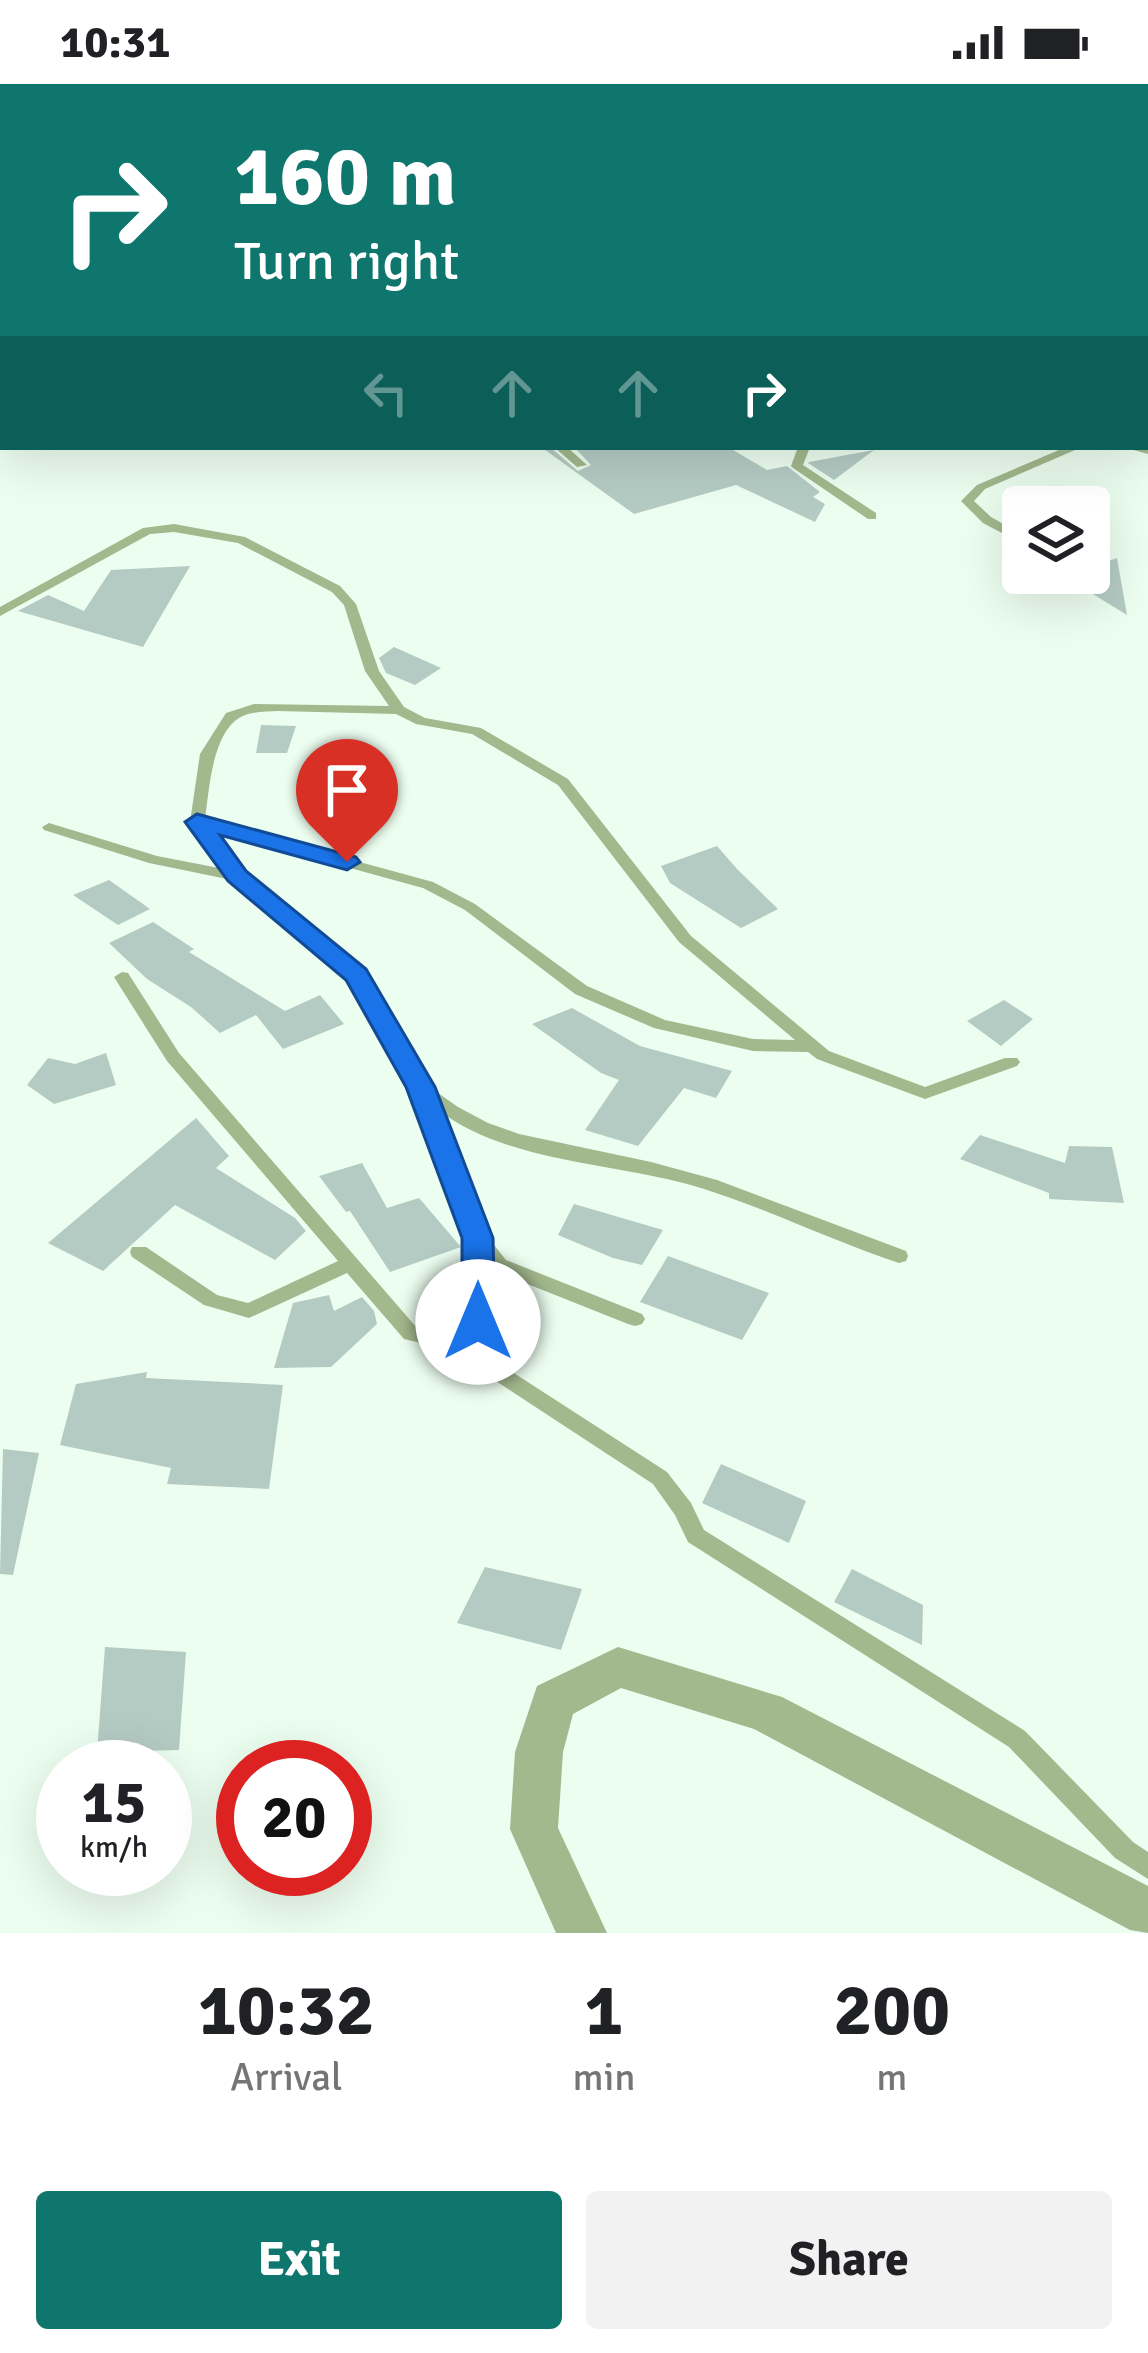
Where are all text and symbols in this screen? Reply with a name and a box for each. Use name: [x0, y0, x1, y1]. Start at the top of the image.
text: 10:31: [60, 15, 170, 70]
text: 160 m: [234, 125, 456, 229]
icon: right: [36, 132, 192, 288]
text: Turn right: [234, 228, 459, 295]
icon: left: [353, 360, 419, 426]
icon: ahead: [479, 360, 545, 426]
icon: ahead: [605, 360, 671, 426]
icon: right: [731, 360, 797, 426]
map controls: [1002, 486, 1110, 594]
button: layers: [1002, 486, 1110, 594]
pin: [296, 739, 398, 862]
icon: arrive: [314, 757, 380, 823]
position arrow: [415, 1259, 541, 1385]
speed limit sign: 20: [216, 1740, 372, 1896]
text: 15: [82, 1766, 146, 1840]
text: km/h: [80, 1829, 148, 1866]
text: 10:32: [198, 1966, 375, 2055]
text: 1: [585, 1966, 623, 2055]
text: 200: [833, 1966, 950, 2055]
text: Arrival: [230, 2053, 342, 2101]
text: min: [573, 2053, 636, 2101]
text: m: [876, 2053, 907, 2101]
button: Exit: [36, 2191, 562, 2329]
button: Share: [586, 2191, 1112, 2329]

